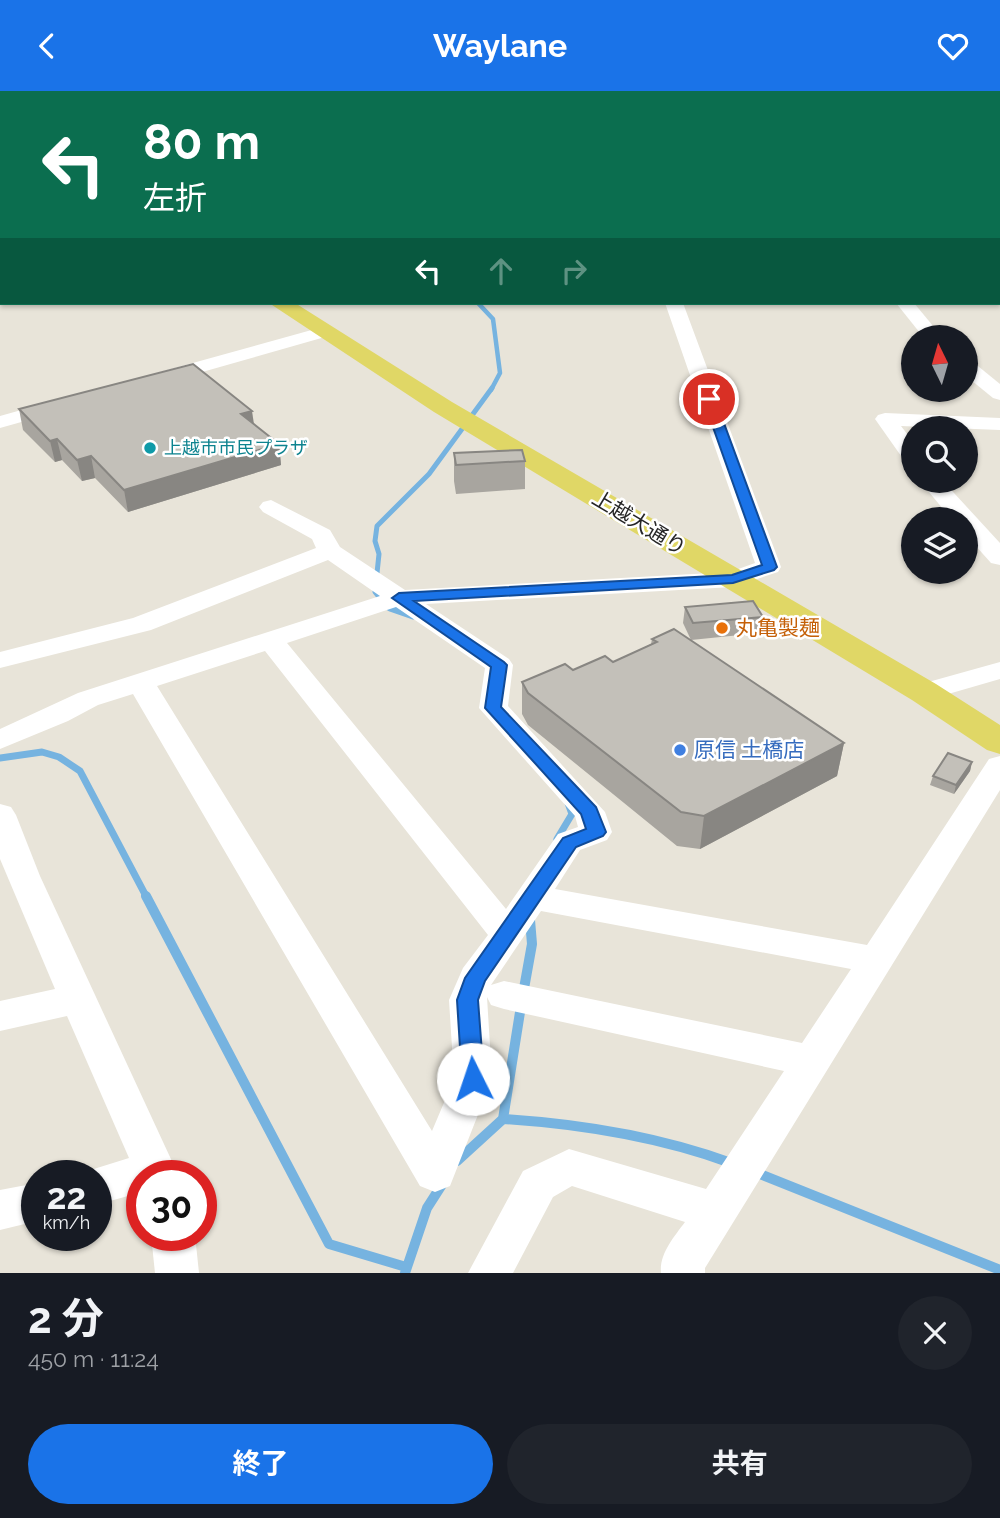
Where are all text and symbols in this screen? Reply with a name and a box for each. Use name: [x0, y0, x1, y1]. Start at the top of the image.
icon: back: [28, 27, 66, 65]
text: Waylane: [433, 27, 567, 64]
icon: heart: [934, 27, 972, 65]
text: 80 m: [143, 113, 260, 170]
icon: left: [28, 119, 119, 210]
text: 左折: [143, 179, 207, 216]
icon: left: [409, 252, 447, 290]
icon: ahead: [482, 252, 520, 290]
icon: right: [555, 252, 593, 290]
north arrow: [901, 325, 978, 403]
map controls: [901, 325, 978, 584]
pin: [679, 369, 739, 429]
icon: arrive: [690, 380, 728, 418]
button: search: [901, 416, 978, 493]
place label: 上越市市民プラザ: [164, 437, 308, 458]
marker: 上越市市民プラザ: [142, 440, 158, 456]
street label: 上越大通り: [588, 485, 691, 560]
button: layers: [901, 507, 978, 584]
place label: 丸亀製麺: [736, 615, 820, 640]
marker: 丸亀製麺: [714, 620, 730, 636]
place label: 原信 土橋店: [694, 737, 804, 762]
marker: 原信 土橋店: [672, 742, 688, 758]
position arrow: [436, 1042, 510, 1116]
speed limit sign: 30: [126, 1160, 217, 1251]
text: 22: [47, 1176, 86, 1217]
text: km/h: [43, 1212, 90, 1233]
text: 2 分: [28, 1294, 104, 1343]
button: close: [898, 1296, 972, 1370]
text: 450 m · 11:24: [28, 1345, 159, 1372]
button: 終了: [28, 1424, 493, 1504]
button: 共有: [507, 1424, 972, 1504]

